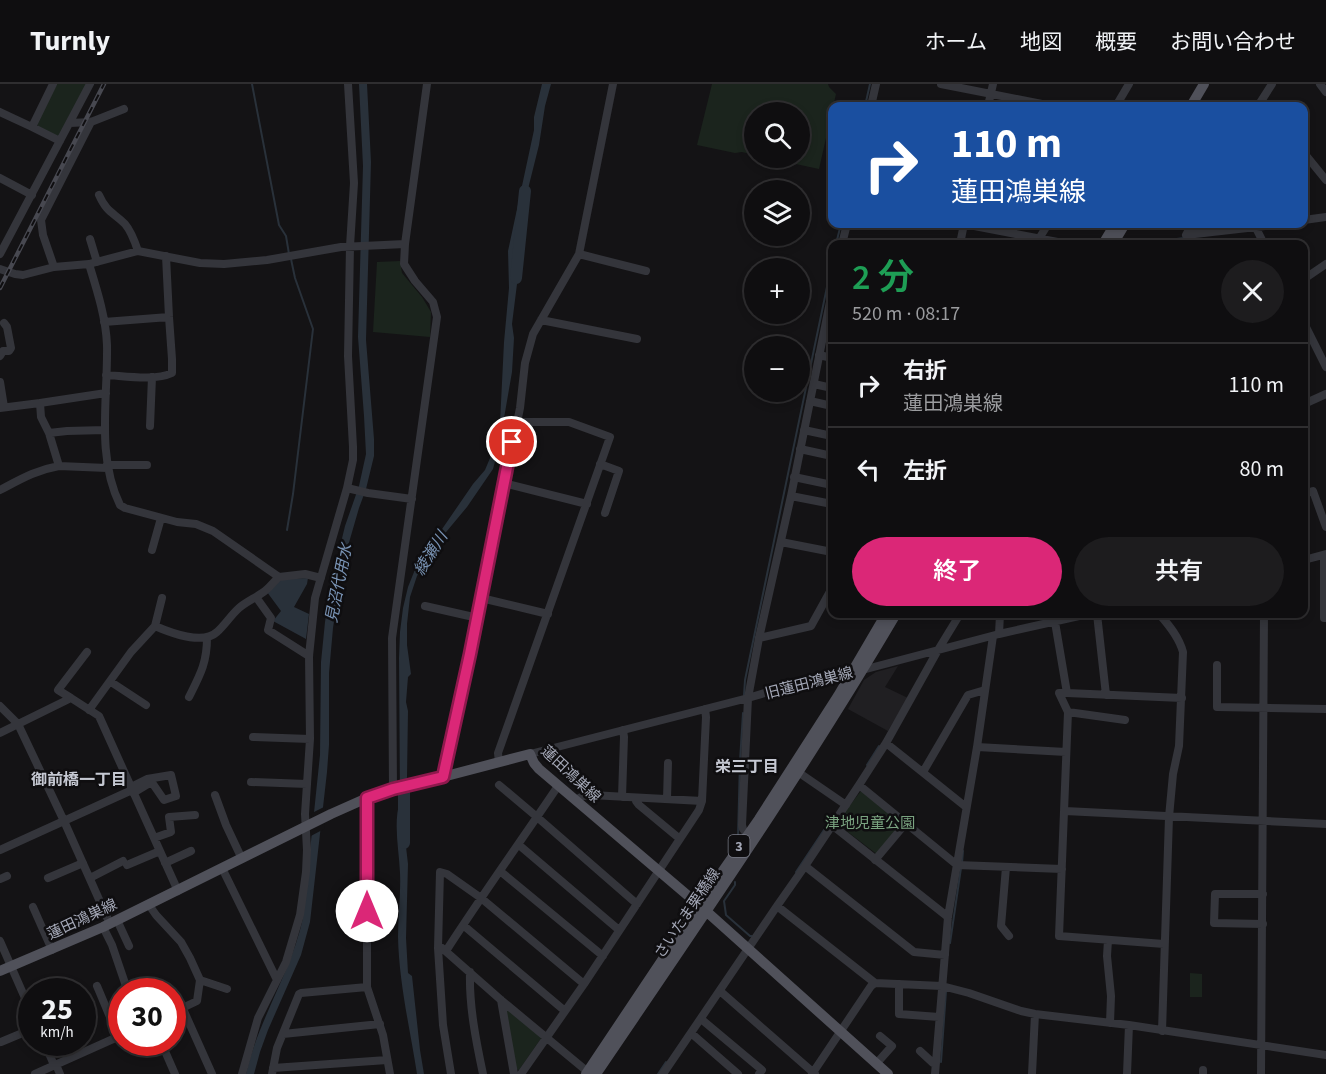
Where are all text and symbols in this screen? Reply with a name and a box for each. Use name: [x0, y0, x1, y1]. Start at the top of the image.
text: Turnly: [30, 21, 110, 61]
text: ホーム: [925, 27, 987, 57]
text: 地図: [1020, 27, 1062, 57]
text: 概要: [1095, 27, 1137, 57]
text: お問い合わせ: [1170, 27, 1296, 57]
map controls: [744, 102, 810, 402]
button: search: [744, 102, 810, 168]
text: 110 m: [951, 114, 1062, 174]
icon: right: [852, 126, 930, 204]
text: 蓮田鴻巣線: [951, 173, 1086, 212]
button: layers: [744, 180, 810, 246]
text: 2 分: [852, 252, 914, 303]
button: +: [744, 258, 810, 324]
button: close: [1221, 260, 1284, 323]
text: 520 m · 08:17: [852, 300, 960, 328]
button: −: [744, 336, 810, 402]
text: 右折: [903, 355, 947, 387]
icon: right: [852, 369, 885, 402]
text: 110 m: [1229, 369, 1284, 401]
text: 蓮田鴻巣線: [903, 390, 1003, 418]
pin: [486, 416, 537, 467]
icon: arrive: [495, 425, 528, 458]
icon: left: [852, 453, 885, 486]
text: 80 m: [1239, 453, 1284, 485]
text: 左折: [903, 455, 947, 487]
water label: 綾瀬川: [409, 526, 454, 580]
button: 終了: [852, 537, 1062, 606]
button: 共有: [1074, 537, 1284, 606]
water label: 見沼代用水: [321, 540, 358, 625]
street label: 旧蓮田鴻巣線: [763, 662, 855, 705]
street label: 蓮田鴻巣線: [536, 741, 605, 808]
district label: 栄三丁目: [715, 756, 779, 778]
district label: 御前橋一丁目: [31, 769, 127, 791]
park label: 津地児童公園: [825, 813, 915, 834]
road number: 3: [728, 835, 750, 857]
street label: さいたま栗橋線: [649, 864, 725, 962]
position arrow: [335, 879, 399, 943]
street label: 蓮田鴻巣線: [44, 894, 121, 945]
speed limit sign: 30: [108, 978, 186, 1056]
text: 25: [41, 988, 73, 1031]
text: km/h: [40, 1022, 74, 1043]

